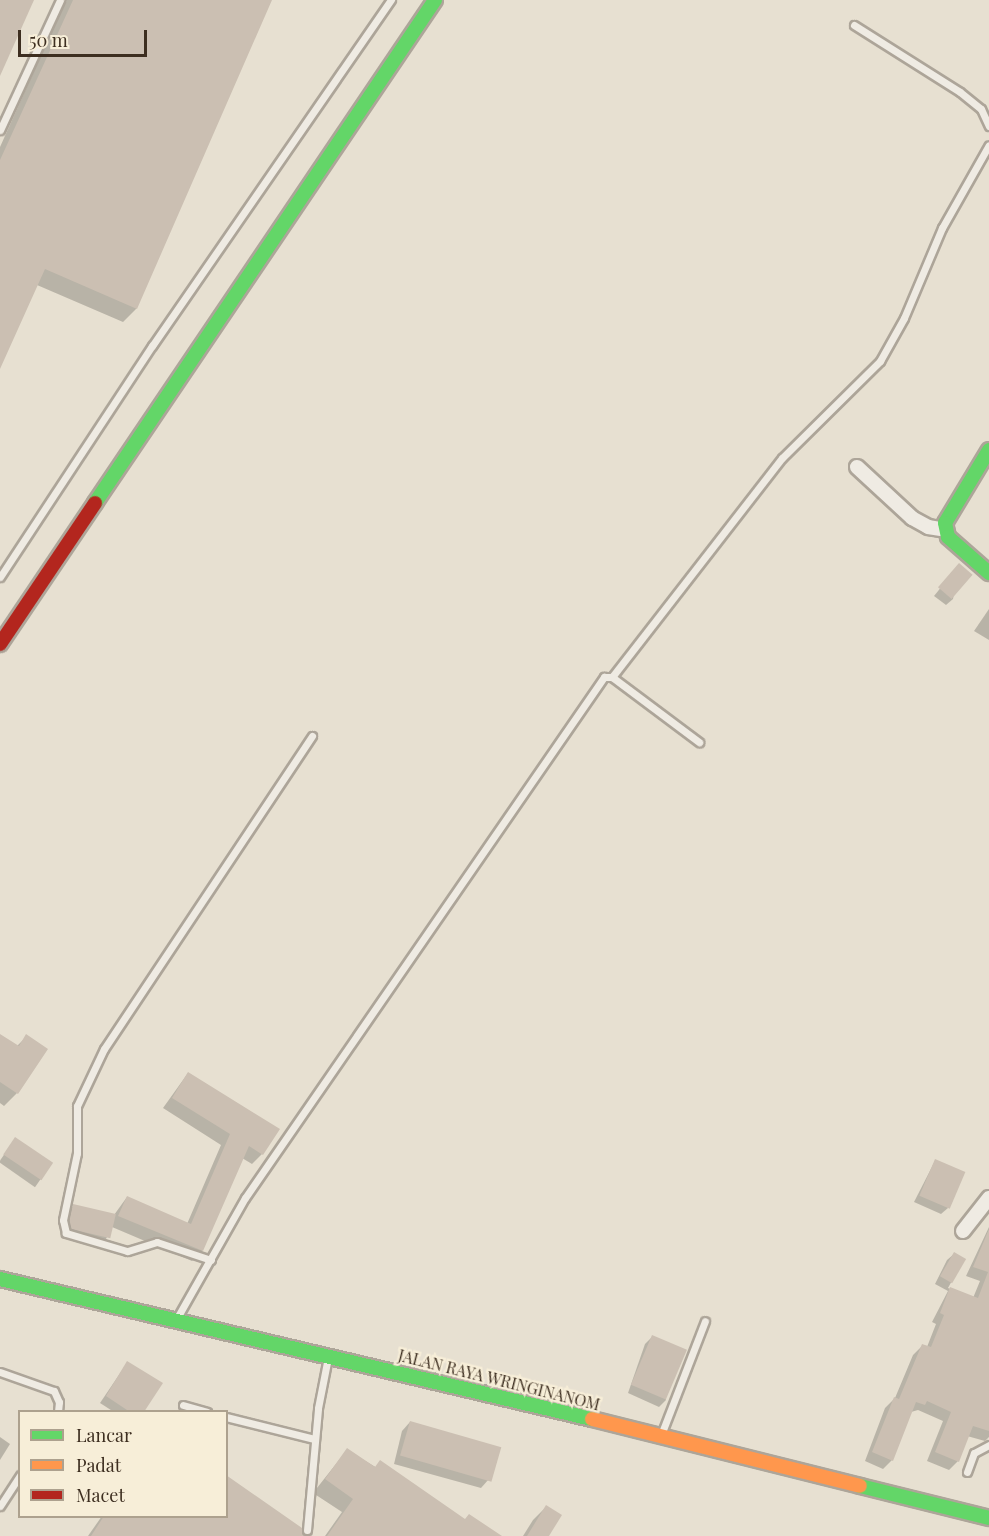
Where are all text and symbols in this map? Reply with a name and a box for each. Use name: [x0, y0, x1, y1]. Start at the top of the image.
scale bar: [21, 18, 150, 56]
text: 50 m: [29, 28, 68, 52]
street label: JALAN RAYA WRINGINANOM: [396, 1346, 602, 1414]
legend: [18, 1410, 228, 1518]
text: Lancar: [76, 1423, 132, 1447]
text: Padat: [76, 1453, 121, 1477]
text: Macet: [76, 1483, 125, 1507]

